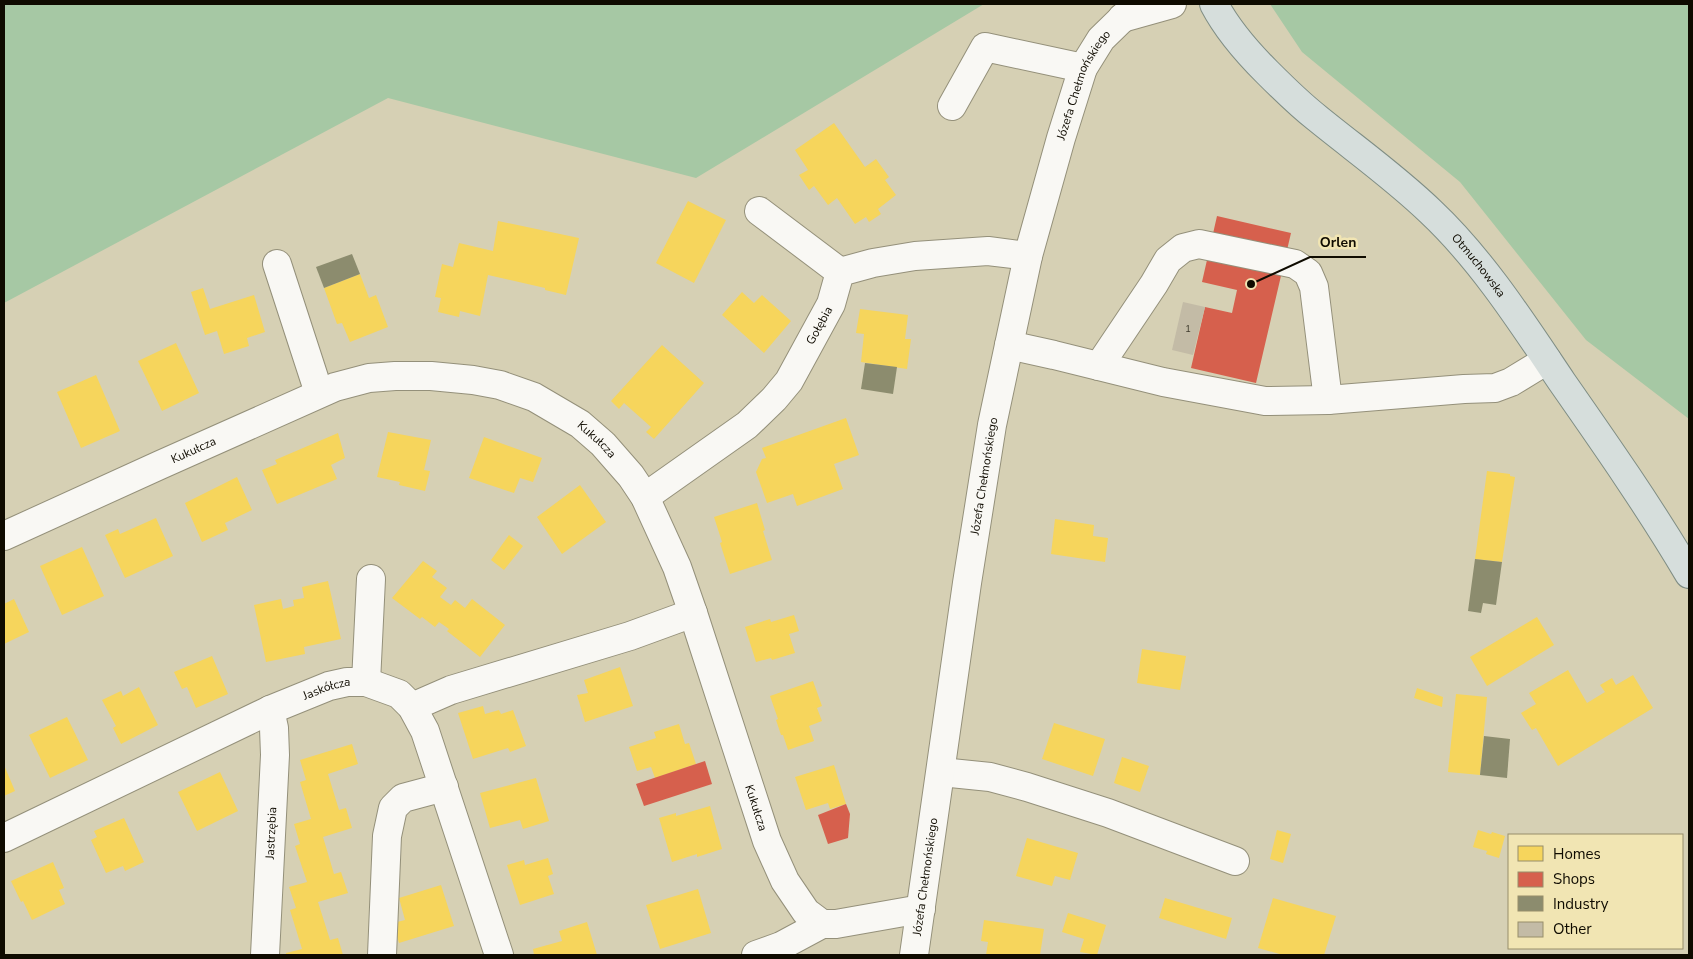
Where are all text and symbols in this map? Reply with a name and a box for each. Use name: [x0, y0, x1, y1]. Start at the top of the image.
street label: Józefa Chełmońskiego: [1053, 26, 1114, 143]
callout: Orlen: [1310, 228, 1366, 257]
street label: Otmuchowska: [1448, 230, 1509, 300]
text: Orlen: [1320, 233, 1356, 252]
street label: Gołębia: [802, 303, 836, 348]
house number: 1: [1185, 322, 1191, 336]
street label: Józefa Chełmońskiego: [967, 415, 1002, 537]
street label: Kukułcza: [574, 417, 620, 461]
street label: Kukułcza: [168, 433, 219, 467]
street label: Jaskółcza: [299, 674, 350, 704]
street label: Kukułcza: [741, 783, 771, 833]
street label: Jastrzębia: [262, 807, 280, 861]
street label: Józefa Chełmońskiego: [909, 816, 942, 938]
legend: [1508, 834, 1683, 949]
text: Homes: [1553, 844, 1601, 864]
text: Shops: [1553, 869, 1595, 889]
text: Industry: [1553, 894, 1609, 914]
text: Other: [1553, 919, 1592, 939]

